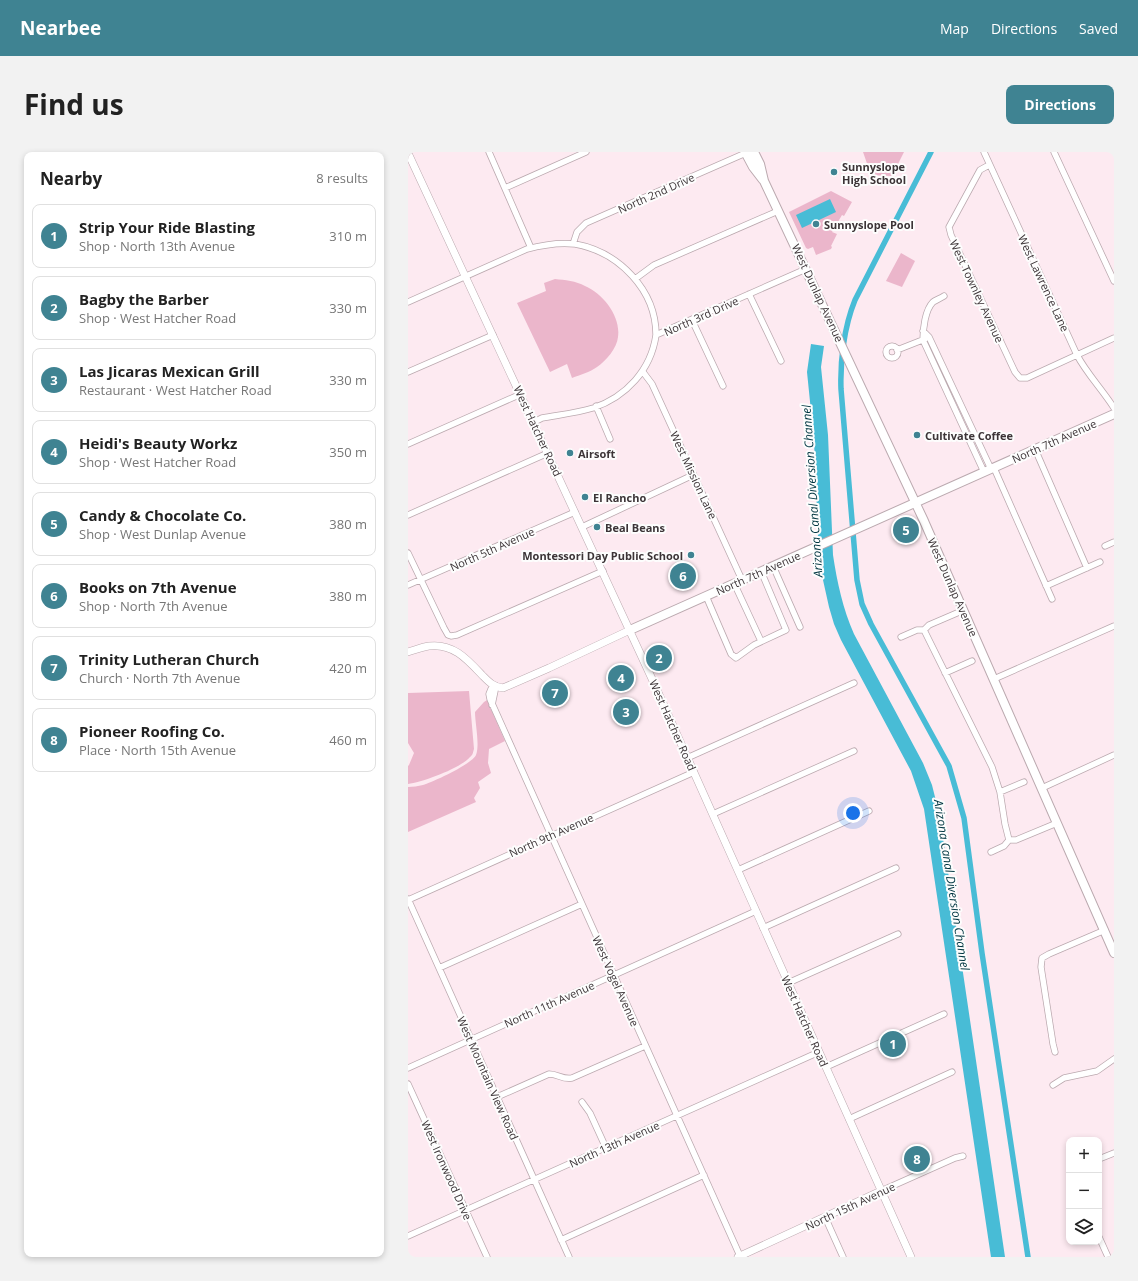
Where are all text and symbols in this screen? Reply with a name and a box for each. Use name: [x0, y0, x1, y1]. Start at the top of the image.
text: Nearbee: [20, 15, 101, 41]
text: Map: [940, 19, 969, 38]
text: Directions: [991, 19, 1057, 38]
text: Saved: [1079, 19, 1118, 38]
text: Find us: [24, 85, 124, 123]
button: Directions: [1006, 85, 1114, 124]
place label: Sunnyslope High School: [842, 159, 906, 187]
text: Nearby: [40, 167, 102, 190]
marker: Sunnyslope High School: [829, 167, 839, 177]
text: 8 results: [316, 169, 368, 187]
street label: North 2nd Drive: [615, 169, 697, 217]
text: Strip Your Ride Blasting: [79, 217, 255, 237]
place label: Sunnyslope Pool: [824, 217, 914, 232]
marker: Sunnyslope Pool: [811, 219, 821, 229]
text: 1: [50, 227, 58, 245]
text: 310 m: [329, 227, 367, 245]
street label: West Lawrence Lane: [1015, 232, 1073, 334]
text: Shop · North 13th Avenue: [79, 237, 235, 255]
street label: West Townley Avenue: [947, 237, 1007, 345]
street label: West Dunlap Avenue: [789, 242, 847, 344]
text: Bagby the Barber: [79, 289, 209, 309]
street label: North 3rd Drive: [661, 293, 741, 339]
text: 2: [50, 299, 58, 317]
text: 330 m: [329, 299, 367, 317]
text: Shop · West Hatcher Road: [79, 309, 236, 327]
text: Las Jicaras Mexican Grill: [79, 361, 260, 381]
text: 3: [50, 371, 58, 389]
text: 330 m: [329, 371, 367, 389]
text: Restaurant · West Hatcher Road: [79, 381, 272, 399]
street label: West Hatcher Road: [510, 383, 566, 479]
water label: Arizona Canal Diversion Channel: [797, 403, 827, 579]
street label: North 7th Avenue: [1009, 416, 1099, 466]
place label: Cultivate Coffee: [925, 428, 1014, 443]
street label: West Mission Lane: [667, 429, 721, 521]
marker: Cultivate Coffee: [912, 430, 922, 440]
text: Heidi's Beauty Workz: [79, 433, 237, 453]
text: 4: [50, 443, 58, 461]
text: 350 m: [329, 443, 367, 461]
place label: Airsoft: [578, 446, 615, 461]
marker: Airsoft: [565, 448, 575, 458]
text: Shop · West Hatcher Road: [79, 453, 236, 471]
place label: El Rancho: [593, 490, 646, 505]
marker: El Rancho: [580, 492, 590, 502]
text: Candy & Chocolate Co.: [79, 505, 246, 525]
text: 5: [50, 515, 58, 533]
text: 380 m: [329, 515, 367, 533]
pin: 5: [893, 515, 919, 545]
place label: Beal Beans: [605, 520, 666, 535]
marker: Beal Beans: [592, 522, 602, 532]
street label: North 5th Avenue: [447, 524, 537, 574]
text: Shop · West Dunlap Avenue: [79, 525, 246, 543]
street label: West Dunlap Avenue: [924, 535, 982, 639]
place label: Montessori Day Public School: [522, 548, 683, 563]
street label: North 7th Avenue: [713, 548, 803, 598]
marker: Montessori Day Public School: [686, 550, 696, 560]
pin: 6: [670, 561, 696, 591]
text: Books on 7th Avenue: [79, 577, 237, 597]
text: 6: [50, 587, 58, 605]
text: 380 m: [329, 587, 367, 605]
text: Shop · North 7th Avenue: [79, 597, 228, 615]
pin: 2: [646, 643, 672, 673]
text: Trinity Lutheran Church: [79, 649, 259, 669]
text: 7: [50, 659, 58, 677]
text: 420 m: [329, 659, 367, 677]
pin: 4: [608, 663, 634, 693]
text: Church · North 7th Avenue: [79, 669, 240, 687]
street label: West Hatcher Road: [646, 677, 700, 773]
pin: 7: [542, 678, 568, 708]
pin: 3: [613, 697, 639, 727]
text: Pioneer Roofing Co.: [79, 721, 225, 741]
text: 8: [50, 731, 58, 749]
text: 460 m: [329, 731, 367, 749]
text: Place · North 15th Avenue: [79, 741, 236, 759]
water label: Arizona Canal Diversion Channel: [930, 797, 974, 973]
your location: [843, 803, 863, 823]
street label: North 9th Avenue: [506, 810, 596, 860]
street label: West Vogel Avenue: [589, 933, 643, 1029]
street label: West Hatcher Road: [778, 973, 832, 1069]
street label: North 11th Avenue: [501, 977, 597, 1031]
street label: West Mountain View Road: [454, 1014, 522, 1142]
pin: 1: [880, 1029, 906, 1059]
street label: North 13th Avenue: [566, 1117, 662, 1171]
street label: West Ironwood Drive: [418, 1118, 476, 1222]
map controls: [1066, 1137, 1102, 1245]
button: +: [1066, 1137, 1102, 1173]
pin: 8: [904, 1144, 930, 1174]
button: −: [1066, 1173, 1102, 1209]
street label: North 15th Avenue: [803, 1179, 897, 1233]
button: layers: [1066, 1209, 1102, 1245]

